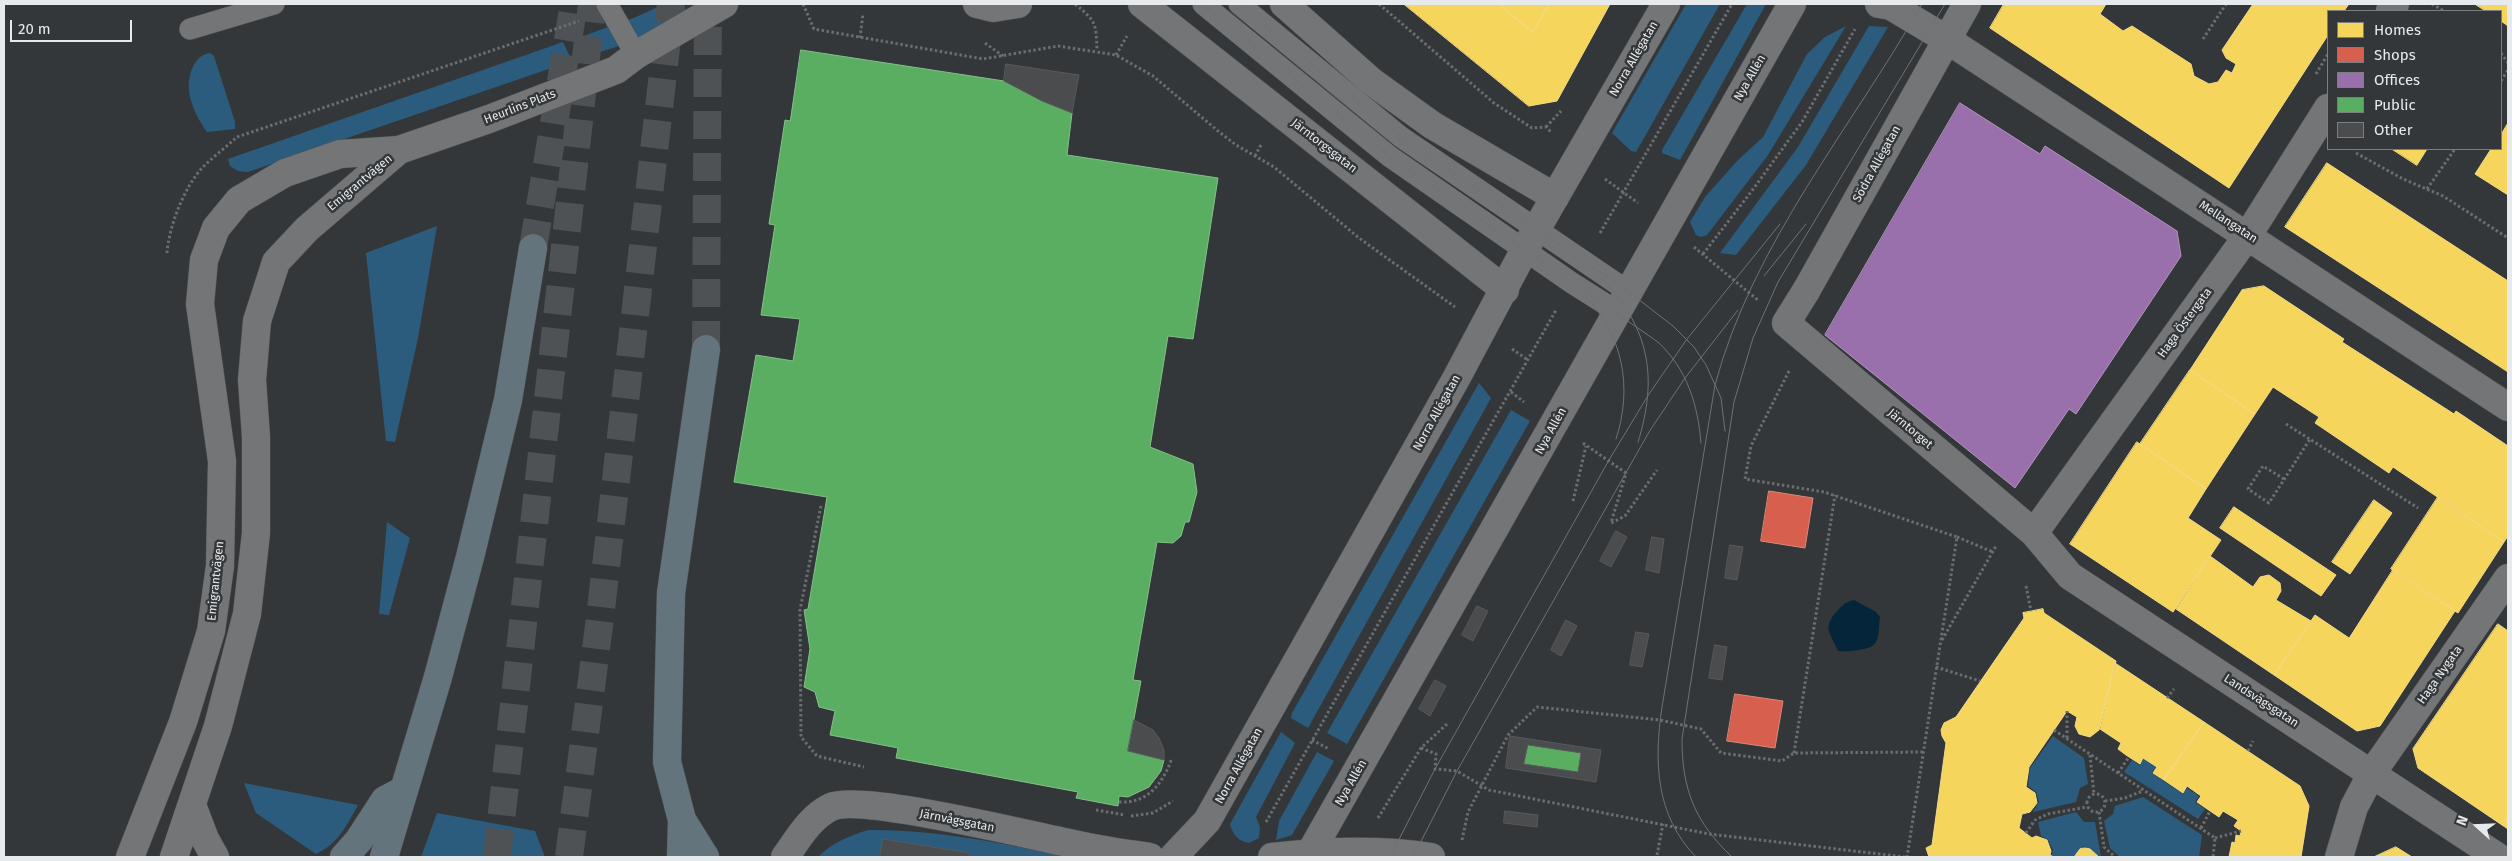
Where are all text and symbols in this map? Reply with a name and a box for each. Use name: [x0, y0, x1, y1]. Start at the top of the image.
scale bar: [12, 10, 135, 42]
legend: [2327, 10, 2502, 150]
street label: Norra Allégatan: [1607, 19, 1661, 99]
text: 20 m: [18, 20, 51, 38]
text: Homes: [2374, 21, 2421, 39]
text: Shops: [2374, 46, 2416, 64]
street label: Nya Allén: [1731, 52, 1769, 104]
text: Offices: [2374, 71, 2420, 89]
street label: Heurlins Plats: [482, 87, 558, 127]
text: Public: [2374, 96, 2416, 114]
street label: Järntorgsgatan: [1288, 116, 1360, 176]
text: Other: [2374, 121, 2413, 139]
street label: Södra Allégatan: [1850, 123, 1904, 205]
street label: Emigrantvägen: [325, 152, 395, 214]
street label: Mellangatan: [2196, 198, 2260, 246]
street label: Haga Östergata: [2155, 285, 2215, 361]
street label: Norra Allégatan: [1410, 373, 1464, 453]
street label: Nya Allén: [1532, 405, 1570, 457]
street label: Järntorget: [1885, 406, 1935, 452]
street label: Emigrantvägen: [205, 540, 227, 622]
street label: Haga Nygata: [2415, 643, 2465, 707]
street label: Landsvägsgatan: [2221, 671, 2301, 731]
street label: Norra Allégatan: [1212, 726, 1266, 806]
street label: Nya Allén: [1332, 757, 1370, 809]
north arrow: [2452, 801, 2502, 851]
street label: Järnvågsgatan: [918, 807, 996, 835]
text: N: [2453, 813, 2472, 828]

